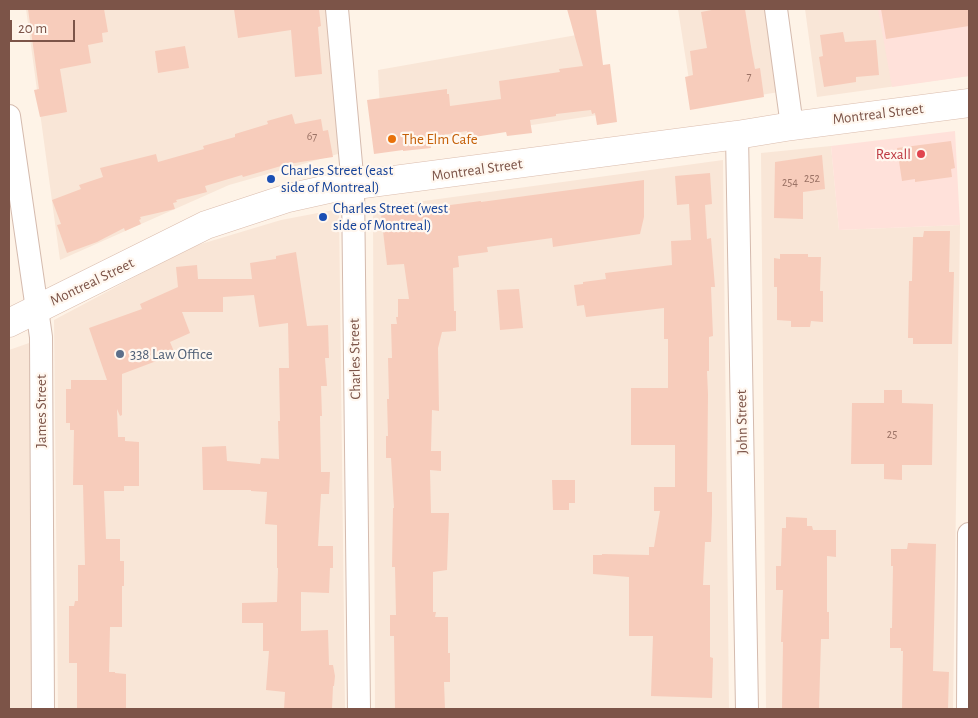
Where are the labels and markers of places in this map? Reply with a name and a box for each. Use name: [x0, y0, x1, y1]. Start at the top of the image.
place label: The Elm Cafe: [402, 130, 478, 148]
marker: The Elm Cafe: [386, 133, 398, 145]
place label: Rexall: [876, 145, 911, 163]
marker: Rexall: [915, 148, 927, 160]
place label: Charles Street (east side of Montreal): [281, 161, 393, 196]
marker: Charles Street (east side of Montreal): [265, 173, 277, 185]
place label: Charles Street (west side of Montreal): [333, 199, 448, 234]
marker: Charles Street (west side of Montreal): [317, 211, 329, 223]
place label: 338 Law Office: [130, 345, 213, 363]
marker: 338 Law Office: [114, 348, 126, 360]

